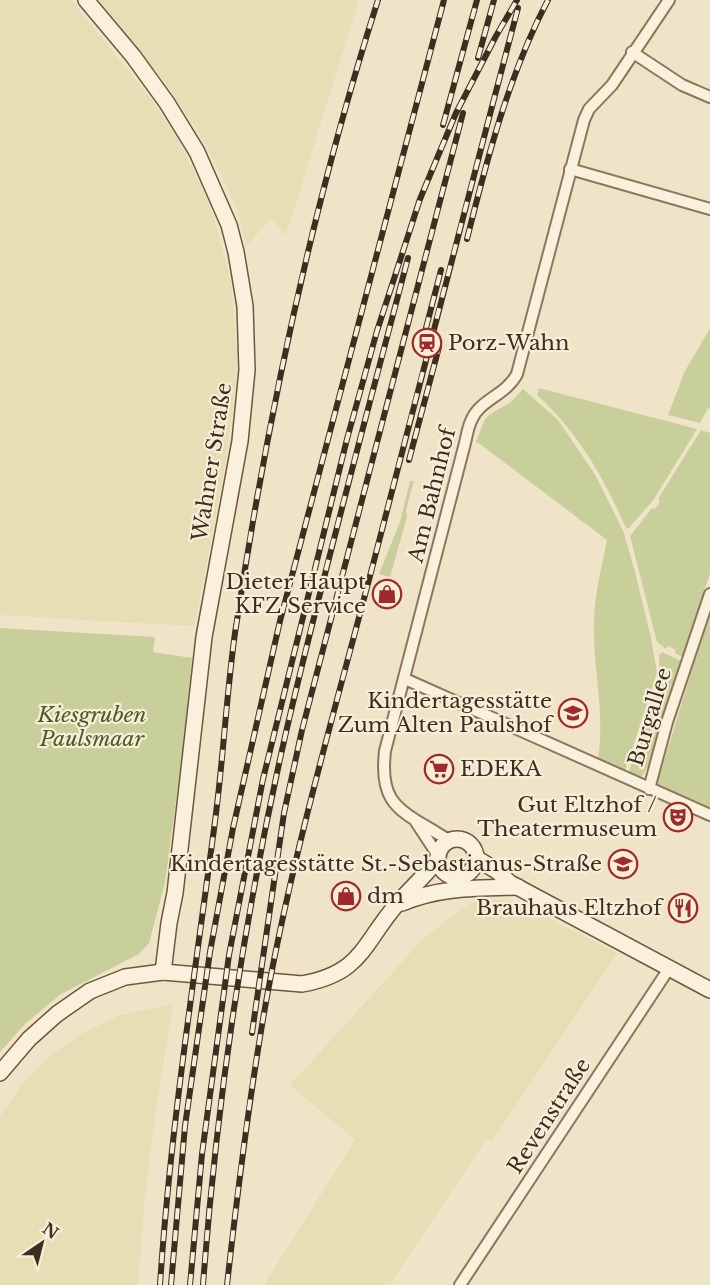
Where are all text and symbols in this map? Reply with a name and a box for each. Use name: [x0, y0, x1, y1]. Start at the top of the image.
station icon: Porz-Wahn: [411, 327, 443, 359]
place label: Porz-Wahn: [448, 330, 570, 356]
street label: Wahner Straße: [186, 381, 237, 544]
street label: Am Bahnhof: [402, 422, 462, 566]
place label: Dieter Haupt KFZ Service: [225, 569, 366, 619]
shop icon: Dieter Haupt KFZ Service: [371, 578, 403, 610]
street label: Burgallee: [623, 664, 677, 770]
place label: Kindertagesstätte Zum Alten Paulshof: [338, 688, 554, 738]
school or university icon: Kindertagesstätte Zum Alten Paulshof: [557, 697, 589, 729]
park label: Kiesgruben Paulsmaar: [36, 702, 147, 752]
supermarket icon: EDEKA: [423, 753, 455, 785]
place label: EDEKA: [460, 756, 542, 782]
place label: Gut Eltzhof / Theatermuseum: [477, 792, 657, 842]
theatre icon: Gut Eltzhof / Theatermuseum: [662, 801, 694, 833]
school or university icon: Kindertagesstätte St.-Sebastianus-Straße: [607, 848, 639, 880]
place label: Kindertagesstätte St.-Sebastianus-Straße: [170, 851, 602, 877]
shop icon: dm: [330, 880, 362, 912]
place label: dm: [367, 883, 404, 909]
restaurant icon: Brauhaus Eltzhof: [667, 892, 699, 924]
place label: Brauhaus Eltzhof: [476, 895, 664, 921]
street label: Revenstraße: [502, 1053, 596, 1179]
north arrow: [12, 1213, 72, 1273]
text: N: [39, 1218, 63, 1243]

